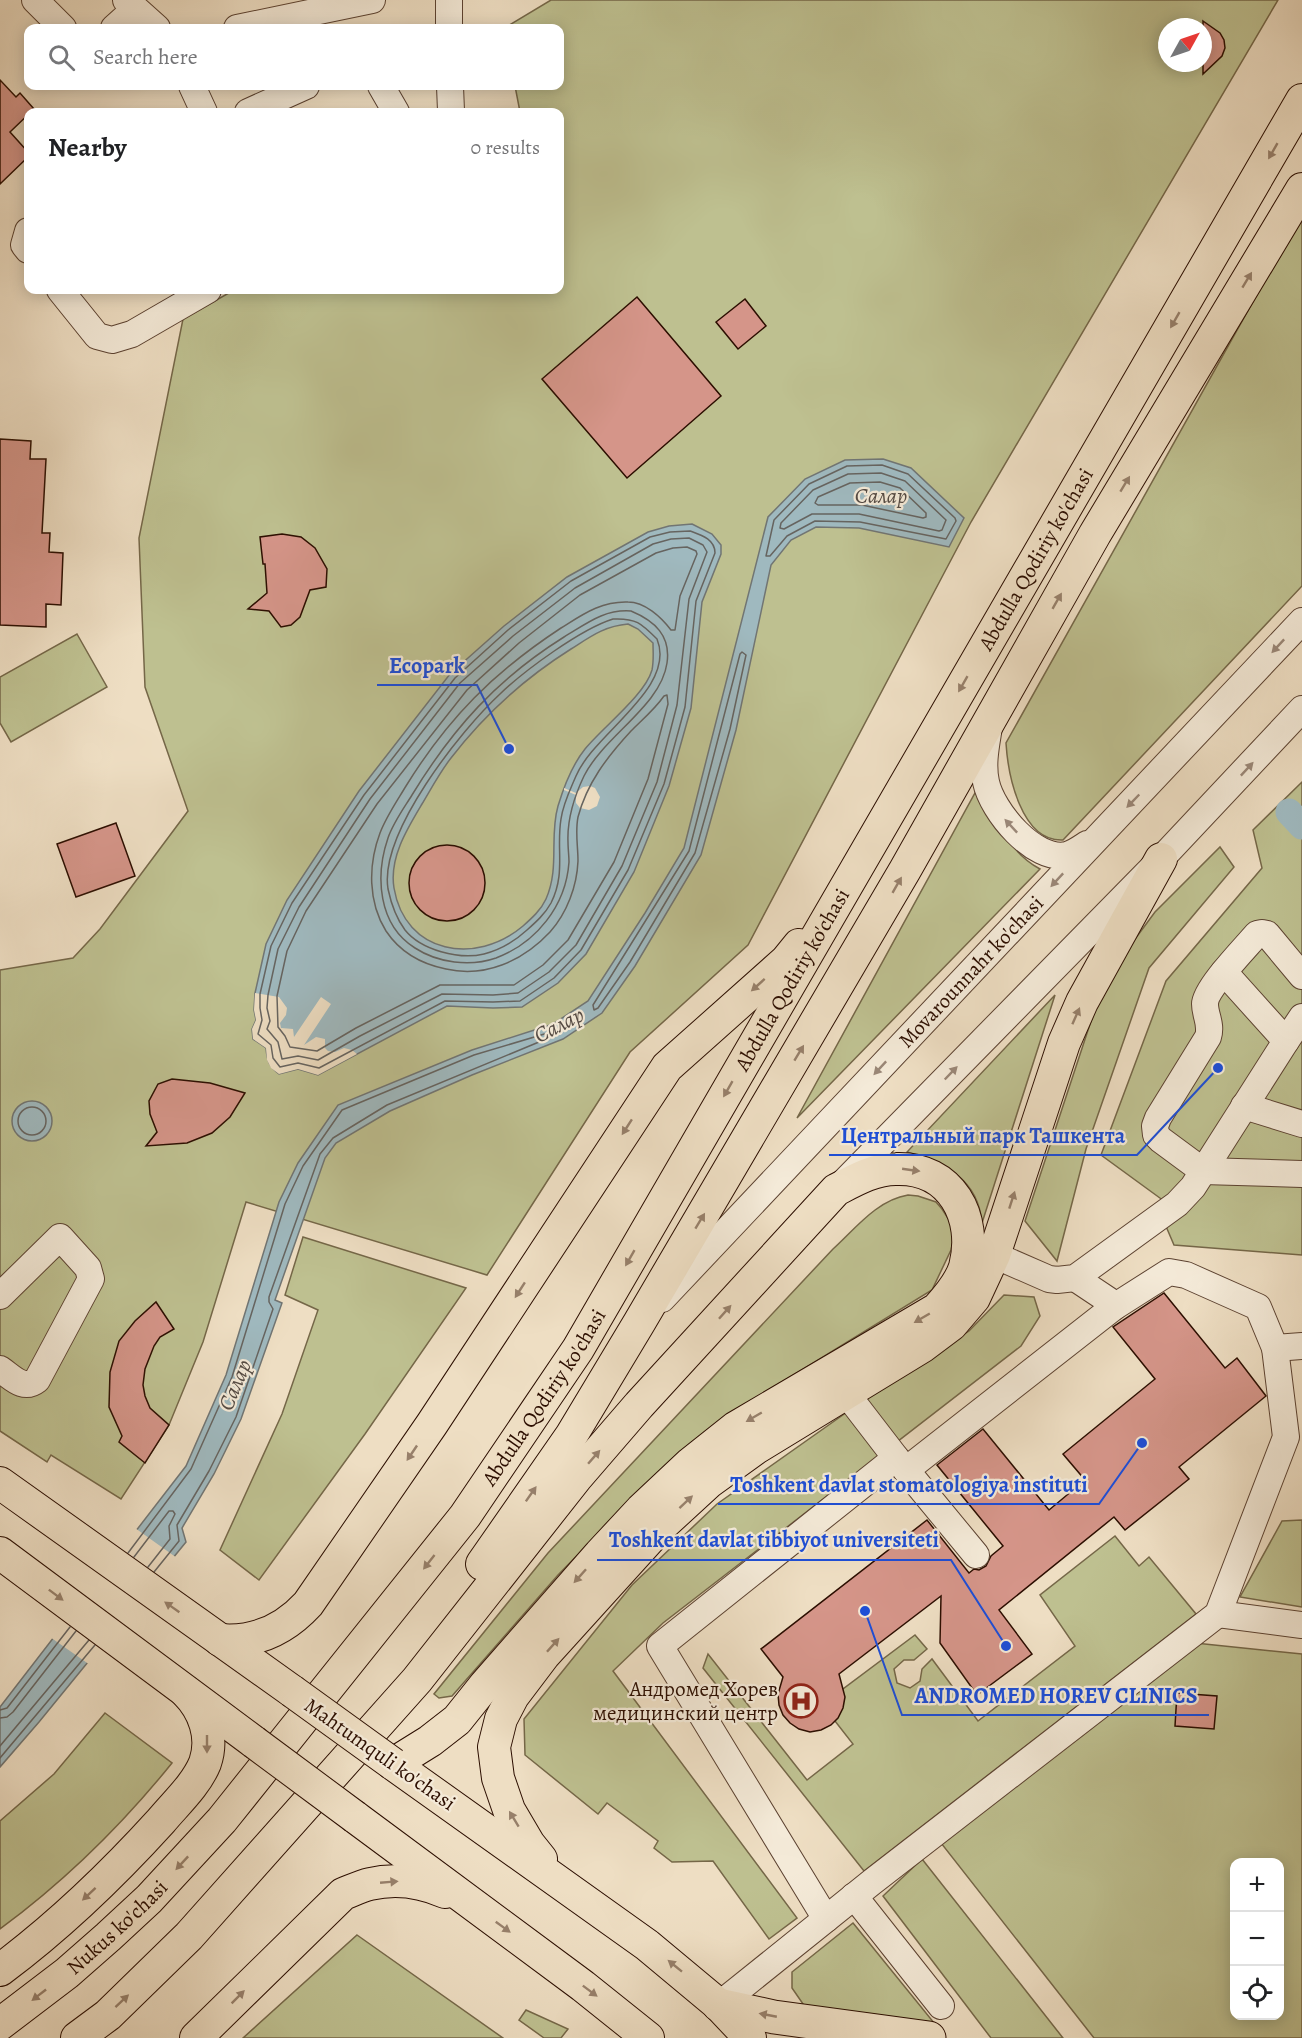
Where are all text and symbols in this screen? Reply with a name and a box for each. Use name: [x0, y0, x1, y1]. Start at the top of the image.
north arrow: [1158, 18, 1212, 72]
search box: [24, 24, 564, 90]
icon: search: [45, 41, 78, 74]
text: Search here: [93, 42, 198, 72]
text: Nearby: [48, 130, 127, 165]
text: 0 results: [471, 134, 540, 161]
one-way arrow: [1267, 143, 1278, 159]
one-way arrow: [1242, 272, 1253, 288]
one-way arrow: [1170, 312, 1180, 329]
street label: Abdulla Qodiriy ko'chasi: [971, 463, 1100, 656]
one-way arrow: [1120, 476, 1131, 492]
water label: Салар: [855, 481, 907, 511]
one-way arrow: [1052, 592, 1062, 609]
one-way arrow: [1272, 638, 1285, 653]
callout: Ecopark: [377, 645, 477, 685]
text: Ecopark: [389, 651, 466, 681]
one-way arrow: [958, 676, 969, 692]
one-way arrow: [1239, 762, 1253, 776]
one-way arrow: [1126, 793, 1140, 808]
one-way arrow: [1004, 818, 1018, 833]
one-way arrow: [1051, 872, 1064, 887]
one-way arrow: [891, 876, 901, 893]
street label: Abdulla Qodiriy ko'chasi: [728, 883, 856, 1077]
street label: Movarounnahr ko'chasi: [892, 890, 1050, 1054]
one-way arrow: [751, 978, 766, 992]
water label: Салар: [529, 1000, 589, 1050]
one-way arrow: [1071, 1006, 1081, 1024]
one-way arrow: [793, 1045, 804, 1061]
one-way arrow: [873, 1060, 887, 1075]
one-way arrow: [943, 1067, 957, 1081]
one-way arrow: [723, 1081, 734, 1097]
callout: Центральный парк Ташкента: [829, 1115, 1137, 1155]
one-way arrow: [622, 1119, 633, 1135]
text: Центральный парк Ташкента: [841, 1121, 1126, 1151]
one-way arrow: [901, 1166, 920, 1175]
one-way arrow: [1008, 1191, 1017, 1209]
one-way arrow: [694, 1213, 705, 1229]
one-way arrow: [626, 1249, 636, 1266]
one-way arrow: [515, 1282, 526, 1298]
street label: Abdulla Qodiriy ko'chasi: [475, 1304, 612, 1492]
one-way arrow: [718, 1305, 732, 1320]
one-way arrow: [914, 1312, 931, 1322]
water label: Салар: [211, 1355, 259, 1415]
one-way arrow: [746, 1411, 762, 1422]
one-way arrow: [406, 1444, 418, 1460]
one-way arrow: [587, 1450, 600, 1465]
callout: Toshkent davlat stomatologiya instituti: [718, 1464, 1099, 1504]
text: Toshkent davlat stomatologiya instituti: [730, 1470, 1088, 1500]
one-way arrow: [525, 1486, 536, 1502]
one-way arrow: [678, 1496, 693, 1509]
callout: Toshkent davlat tibbiyot universiteti: [597, 1520, 951, 1560]
text: Toshkent davlat tibbiyot universiteti: [609, 1525, 939, 1555]
one-way arrow: [423, 1554, 435, 1569]
one-way arrow: [574, 1568, 587, 1583]
one-way arrow: [48, 1589, 64, 1601]
one-way arrow: [164, 1601, 180, 1613]
one-way arrow: [546, 1638, 559, 1653]
place label: Андромед Хорев медицинский центр: [593, 1675, 778, 1727]
callout: ANDROMED HOREV CLINICS: [902, 1675, 1209, 1715]
text: ANDROMED HOREV CLINICS: [914, 1681, 1198, 1711]
hospital icon: Андромед Хорев медицинский центр: [783, 1683, 819, 1719]
street label: Mahtumquli ko'chasi: [299, 1691, 461, 1817]
one-way arrow: [202, 1734, 212, 1753]
one-way arrow: [508, 1811, 519, 1827]
one-way arrow: [176, 1856, 190, 1870]
map controls: [1230, 1858, 1284, 2020]
button: +: [1230, 1858, 1284, 1912]
street label: Nukus ko'chasi: [61, 1874, 174, 1981]
one-way arrow: [379, 1877, 398, 1887]
one-way arrow: [83, 1887, 97, 1901]
button: −: [1230, 1912, 1284, 1966]
one-way arrow: [495, 1920, 511, 1933]
one-way arrow: [667, 1960, 683, 1973]
button: locate: [1230, 1966, 1284, 2020]
one-way arrow: [581, 1985, 597, 1997]
one-way arrow: [32, 1989, 47, 2001]
one-way arrow: [231, 1990, 245, 2005]
one-way arrow: [115, 1994, 130, 2008]
one-way arrow: [758, 2010, 777, 2019]

